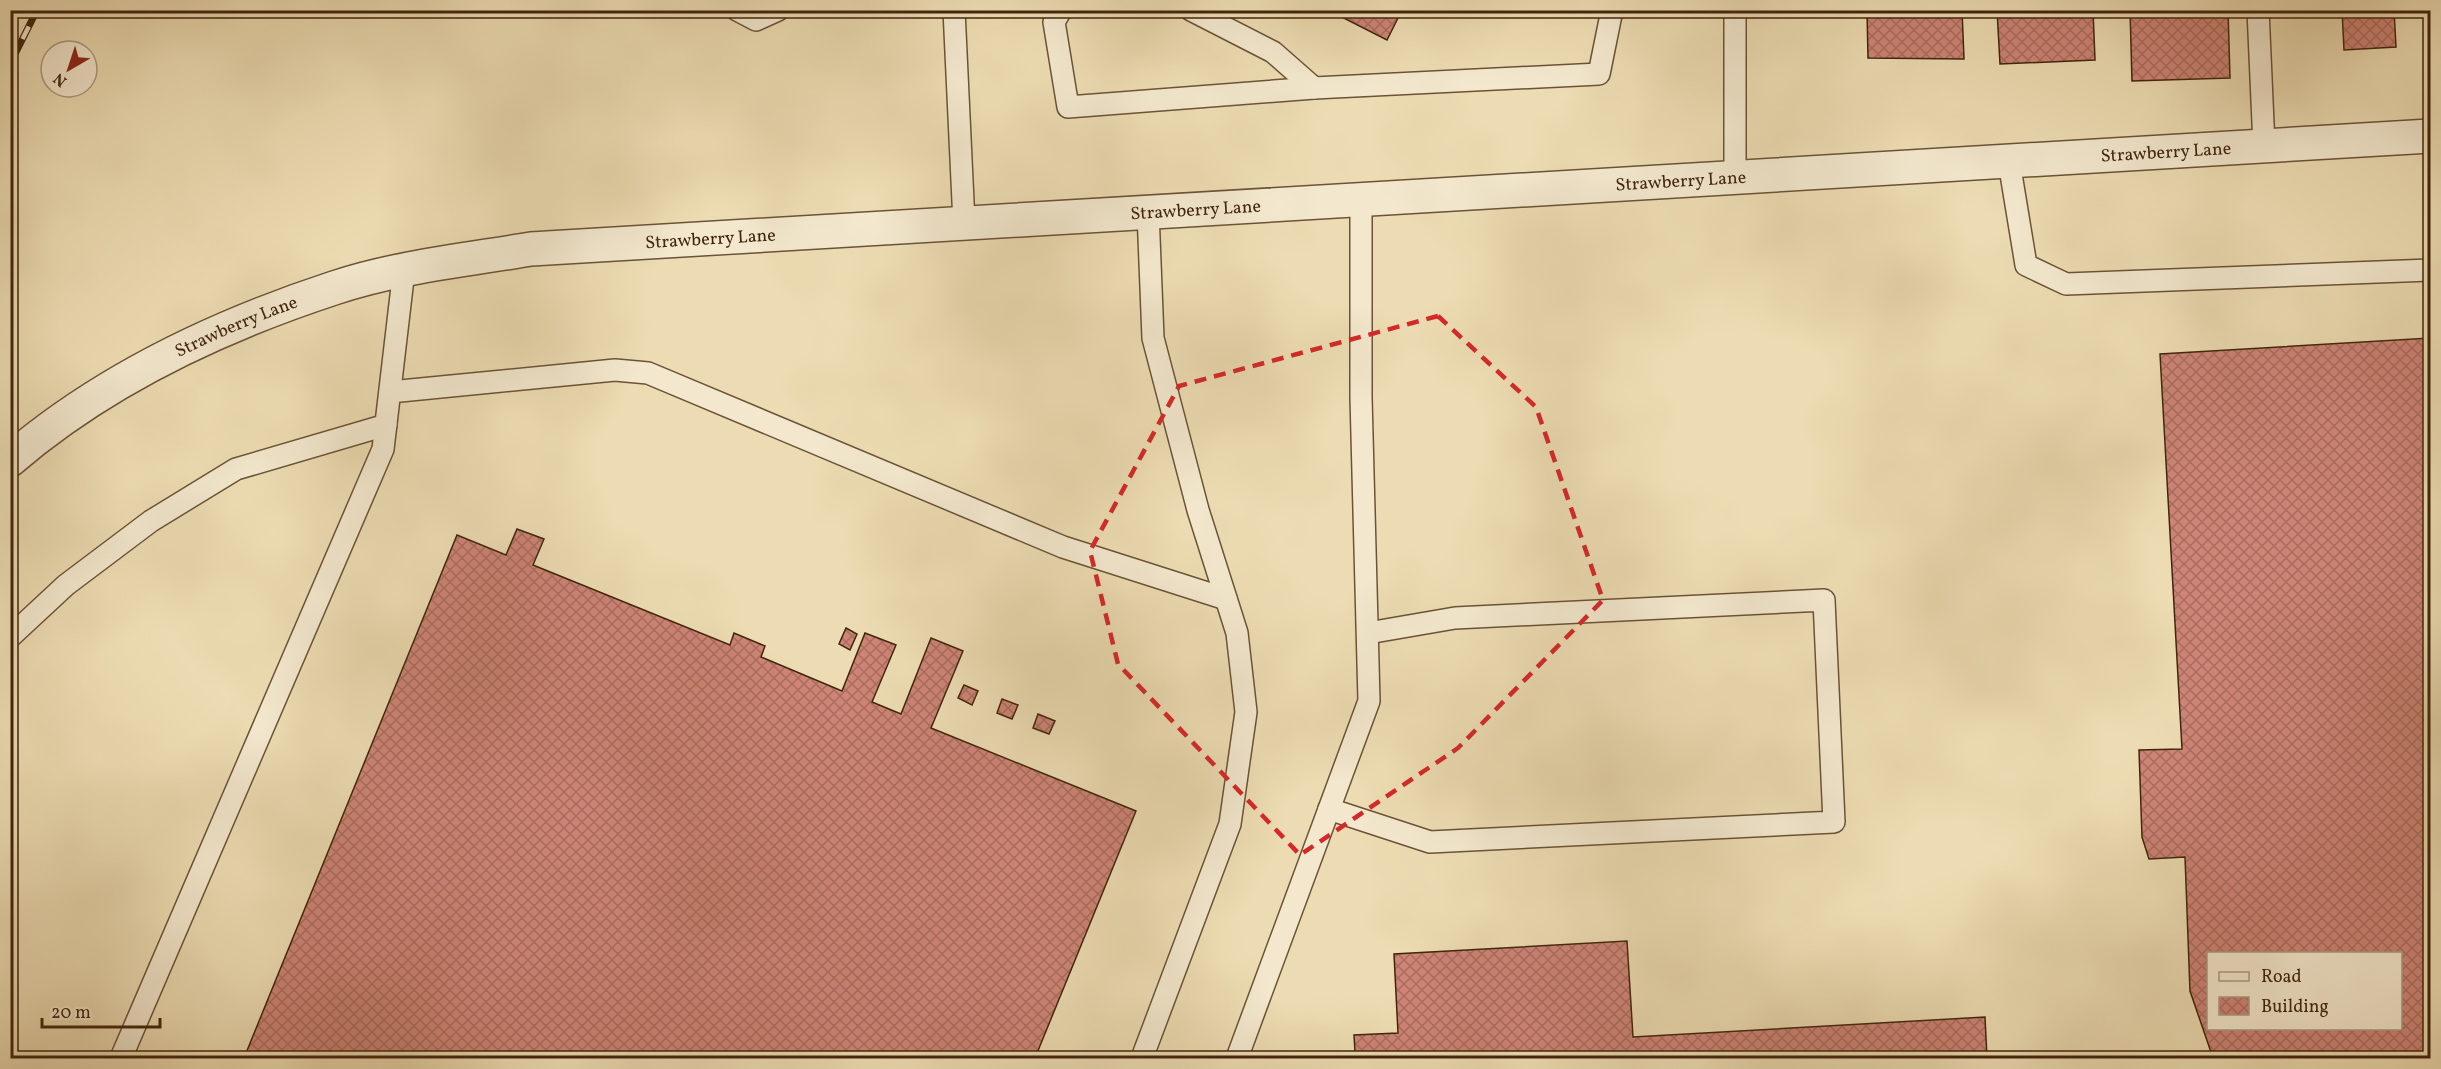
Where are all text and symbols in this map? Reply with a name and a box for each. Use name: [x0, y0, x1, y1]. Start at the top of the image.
north arrow: [39, 39, 99, 99]
text: N: [49, 67, 72, 91]
street label: Strawberry Lane: [2100, 137, 2232, 170]
street label: Strawberry Lane: [1615, 166, 1747, 198]
street label: Strawberry Lane: [1130, 195, 1262, 227]
street label: Strawberry Lane: [644, 223, 777, 256]
street label: Strawberry Lane: [171, 291, 301, 364]
legend: [2207, 952, 2402, 1030]
text: Road: [2261, 965, 2302, 990]
scale bar: [42, 991, 160, 1029]
text: Building: [2261, 995, 2329, 1020]
text: 20 m: [51, 1001, 91, 1026]

